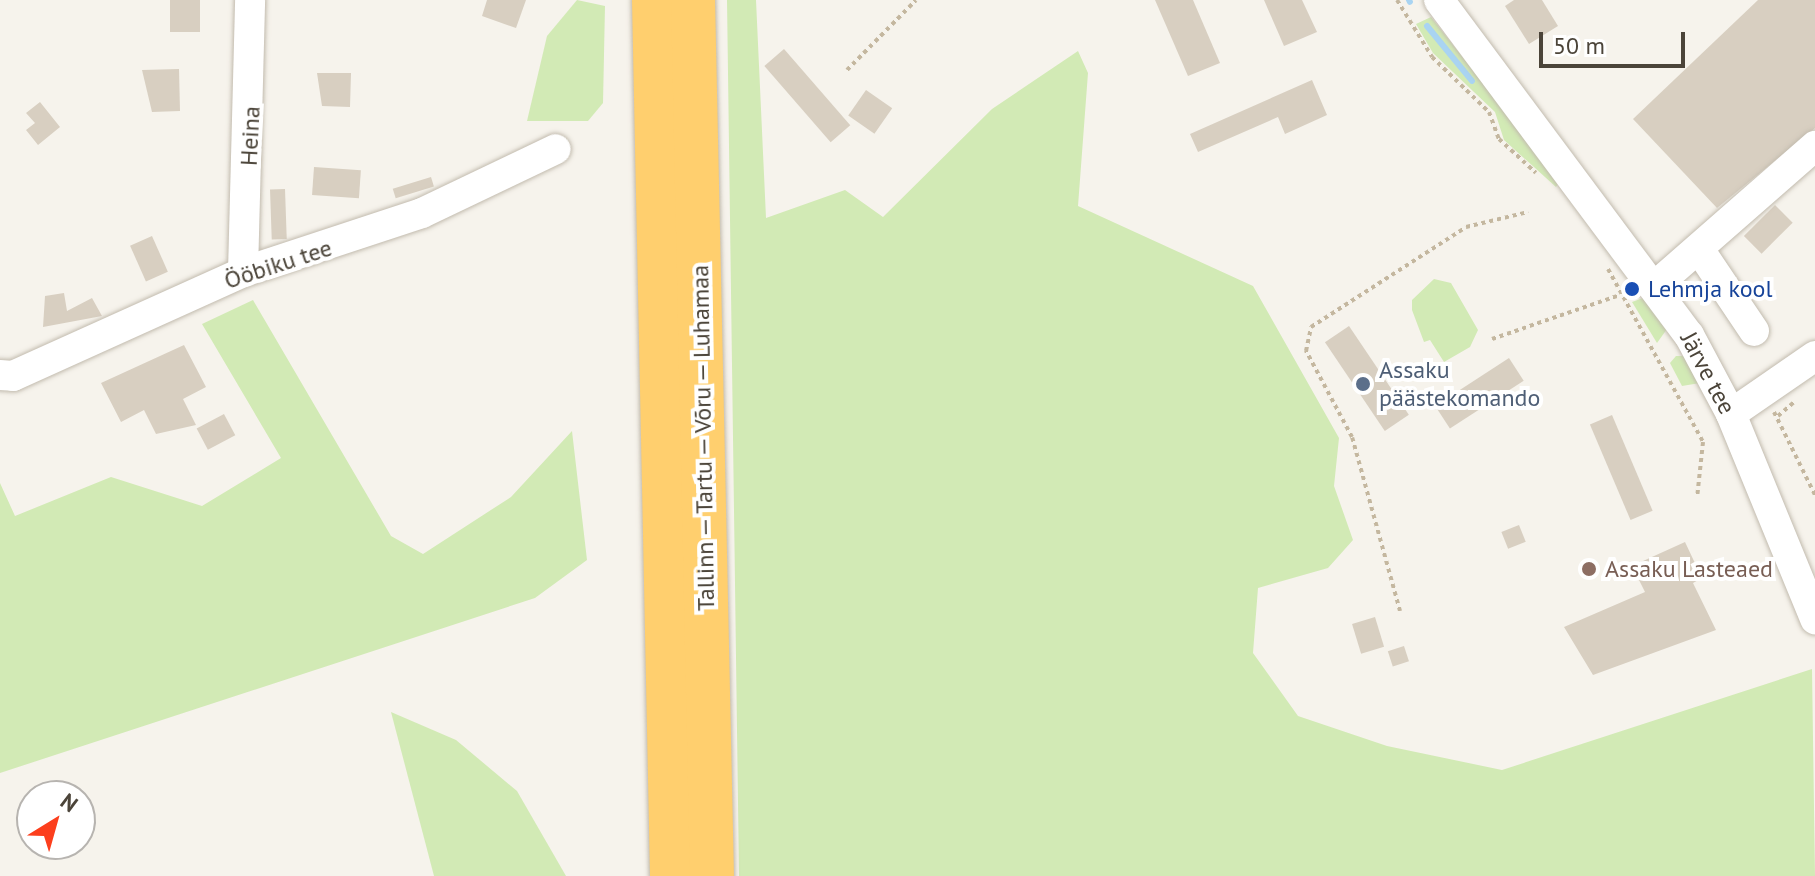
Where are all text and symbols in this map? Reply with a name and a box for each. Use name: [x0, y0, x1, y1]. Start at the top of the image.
scale bar: [1543, 16, 1689, 66]
text: 50 m: [1553, 30, 1605, 61]
street label: Heina: [234, 105, 266, 167]
street label: Ööbiku tee: [221, 233, 335, 295]
street label: Tallinn — Tartu — Võru — Luhamaa: [685, 258, 721, 618]
place label: Lehmja kool: [1648, 275, 1772, 303]
marker: Lehmja kool: [1623, 280, 1641, 298]
street label: Järve tee: [1674, 327, 1742, 419]
place label: Assaku päästekomando: [1379, 356, 1540, 412]
marker: Assaku päästekomando: [1354, 375, 1372, 393]
place label: Assaku Lasteaed: [1605, 555, 1773, 583]
marker: Assaku Lasteaed: [1580, 560, 1598, 578]
north arrow: [16, 780, 96, 860]
text: N: [55, 787, 83, 818]

